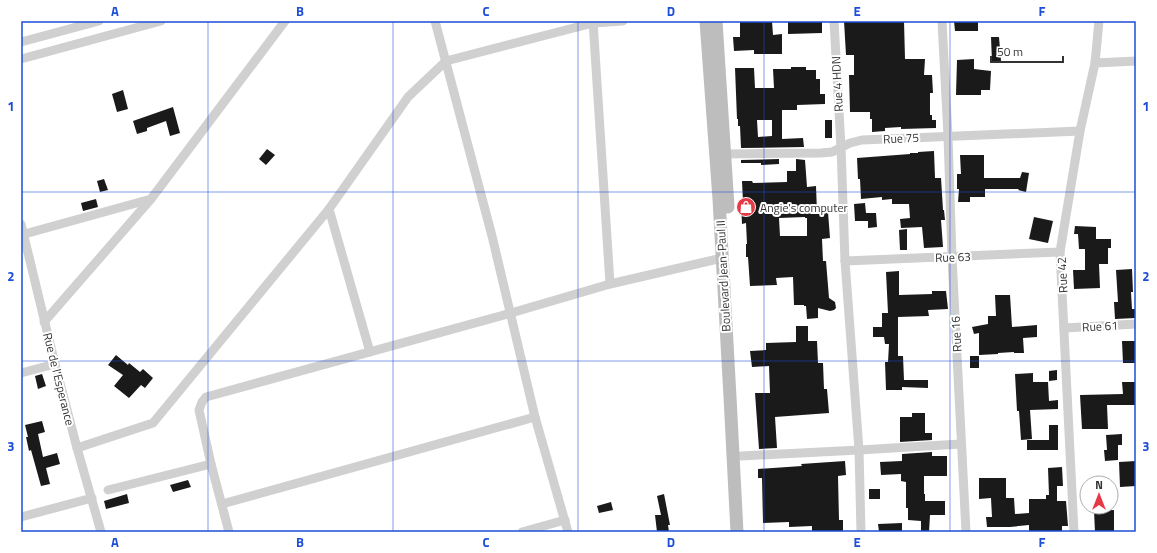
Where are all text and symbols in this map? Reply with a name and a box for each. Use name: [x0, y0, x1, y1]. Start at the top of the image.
text: A: [111, 1, 119, 21]
text: B: [296, 1, 304, 21]
text: C: [482, 1, 490, 21]
text: D: [667, 1, 675, 21]
text: E: [853, 1, 861, 21]
text: F: [1039, 1, 1046, 21]
scale bar: [991, 38, 1063, 64]
text: 50 m: [997, 42, 1023, 61]
street label: Rue 4 HDN: [826, 56, 848, 112]
text: 1: [7, 96, 15, 116]
text: 1: [1142, 96, 1150, 116]
street label: Rue 75: [883, 128, 920, 148]
shop icon: Angie's computer: [735, 196, 757, 218]
place label: Angie's computer: [760, 198, 848, 217]
street label: Boulevard Jean-Paul II: [711, 220, 735, 332]
street label: Rue 63: [935, 247, 971, 267]
street label: Rue 42: [1052, 257, 1072, 293]
text: 2: [7, 266, 15, 286]
text: 2: [1142, 266, 1150, 286]
street label: Rue 16: [946, 315, 966, 352]
street label: Rue 61: [1082, 316, 1118, 336]
street label: Rue de l'Esperance: [38, 331, 80, 427]
text: 3: [7, 436, 15, 456]
text: 3: [1142, 436, 1150, 456]
north arrow: [1079, 475, 1119, 515]
text: N: [1095, 477, 1103, 493]
text: A: [111, 532, 119, 552]
text: B: [296, 532, 304, 552]
text: C: [482, 532, 490, 552]
text: D: [667, 532, 675, 552]
text: E: [853, 532, 861, 552]
text: F: [1039, 532, 1046, 552]

